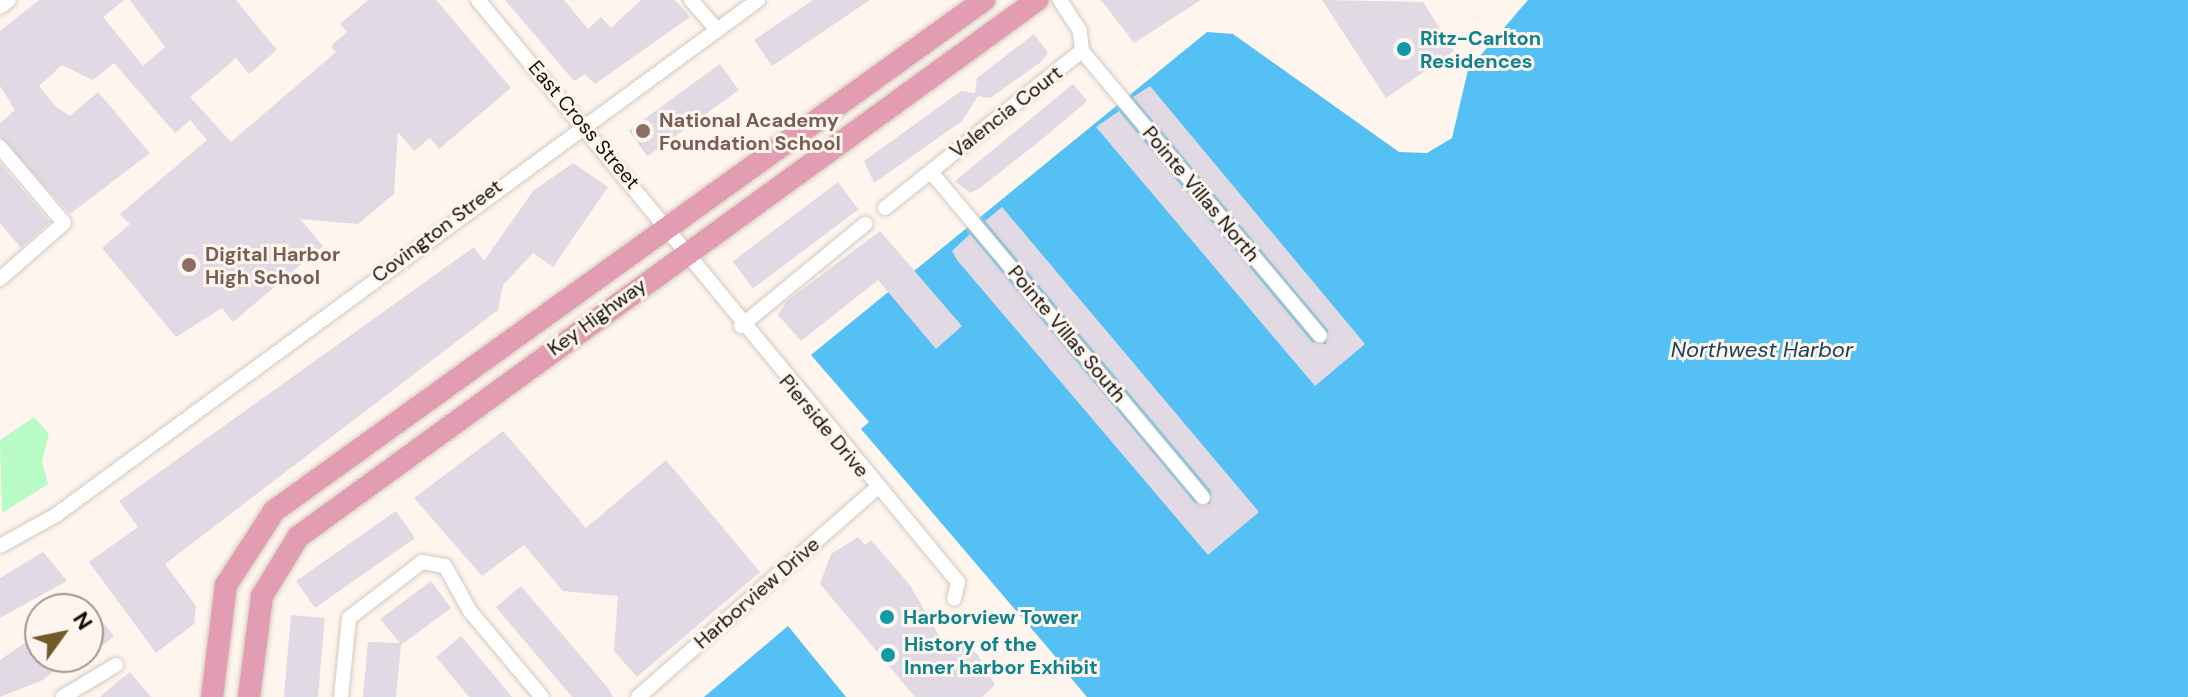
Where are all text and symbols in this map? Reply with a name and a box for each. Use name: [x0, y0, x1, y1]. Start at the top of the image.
place label: Ritz-Carlton Residences: [1420, 26, 1541, 73]
marker: Ritz-Carlton Residences: [1395, 40, 1413, 58]
street label: East Cross Street: [523, 56, 645, 194]
street label: Valencia Court: [945, 61, 1067, 163]
place label: National Academy Foundation School: [659, 108, 841, 155]
street label: Pointe Villas North: [1137, 121, 1265, 267]
marker: National Academy Foundation School: [634, 122, 652, 140]
street label: Covington Street: [367, 174, 507, 288]
place label: Digital Harbor High School: [205, 242, 340, 289]
marker: Digital Harbor High School: [180, 256, 198, 274]
street label: Pointe Villas South: [1003, 261, 1131, 407]
street label: Key Highway: [543, 273, 651, 361]
water label: Northwest Harbor: [1671, 337, 1853, 363]
street label: Pierside Drive: [774, 370, 874, 482]
street label: Harborview Drive: [690, 532, 824, 654]
north arrow: [24, 593, 104, 673]
place label: Harborview Tower: [903, 605, 1078, 629]
text: N: [66, 606, 99, 635]
marker: Harborview Tower: [878, 608, 896, 626]
place label: History of the Inner harbor Exhibit: [904, 632, 1098, 679]
marker: History of the Inner harbor Exhibit: [879, 646, 897, 664]

